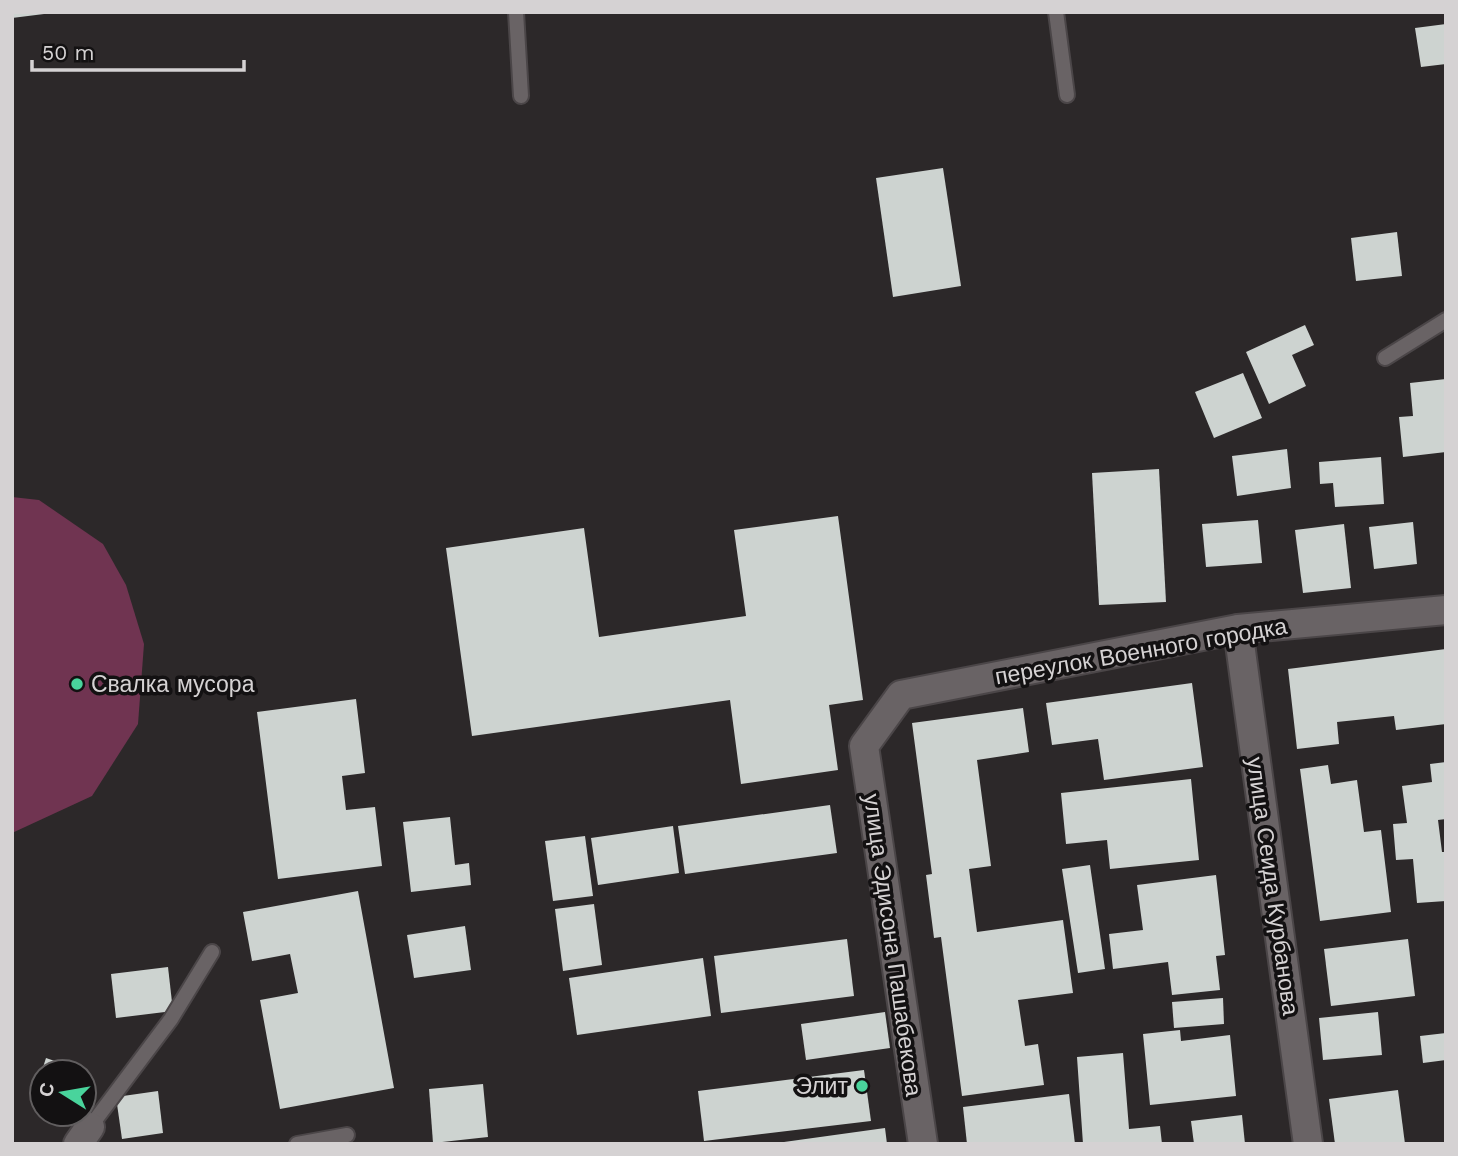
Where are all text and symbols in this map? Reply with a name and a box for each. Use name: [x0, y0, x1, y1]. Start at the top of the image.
scale bar: [32, 28, 243, 72]
text: 50 m: [42, 40, 94, 65]
street label: переулок Военного городка: [993, 612, 1289, 690]
place label: Свалка мусора: [91, 671, 255, 698]
marker: Свалка мусора: [69, 676, 85, 692]
street label: улица Сеида Курбанова: [1241, 755, 1304, 1017]
street label: улица Эдисона Пашабекова: [858, 792, 927, 1098]
north arrow: [28, 1058, 98, 1128]
place label: Элит: [795, 1073, 848, 1100]
marker: Элит: [854, 1078, 870, 1094]
text: С: [34, 1081, 59, 1099]

